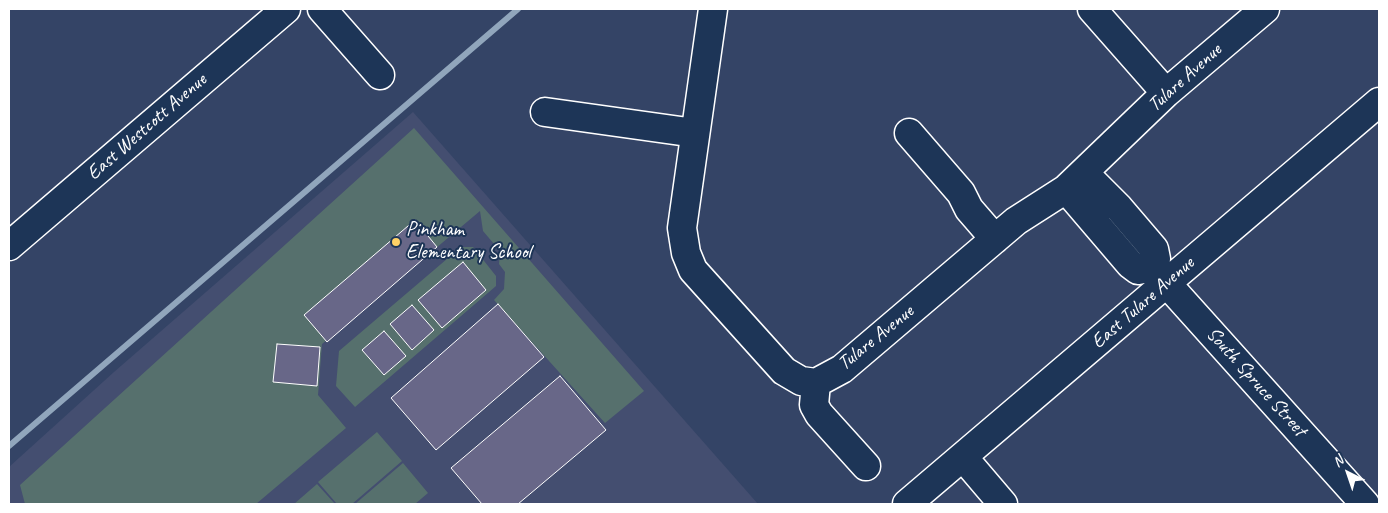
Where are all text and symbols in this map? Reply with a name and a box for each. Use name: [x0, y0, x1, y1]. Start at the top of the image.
street label: Tulare Avenue: [1143, 39, 1227, 117]
street label: East Westcott Avenue: [82, 69, 212, 185]
place label: Pinkham Elementary School: [406, 218, 531, 265]
marker: Pinkham Elementary School: [390, 236, 402, 248]
street label: East Tulare Avenue: [1087, 252, 1199, 354]
street label: Tulare Avenue: [833, 300, 919, 376]
street label: South Spruce Street: [1201, 322, 1311, 442]
north arrow: [1323, 448, 1373, 498]
text: N: [1329, 452, 1347, 471]

